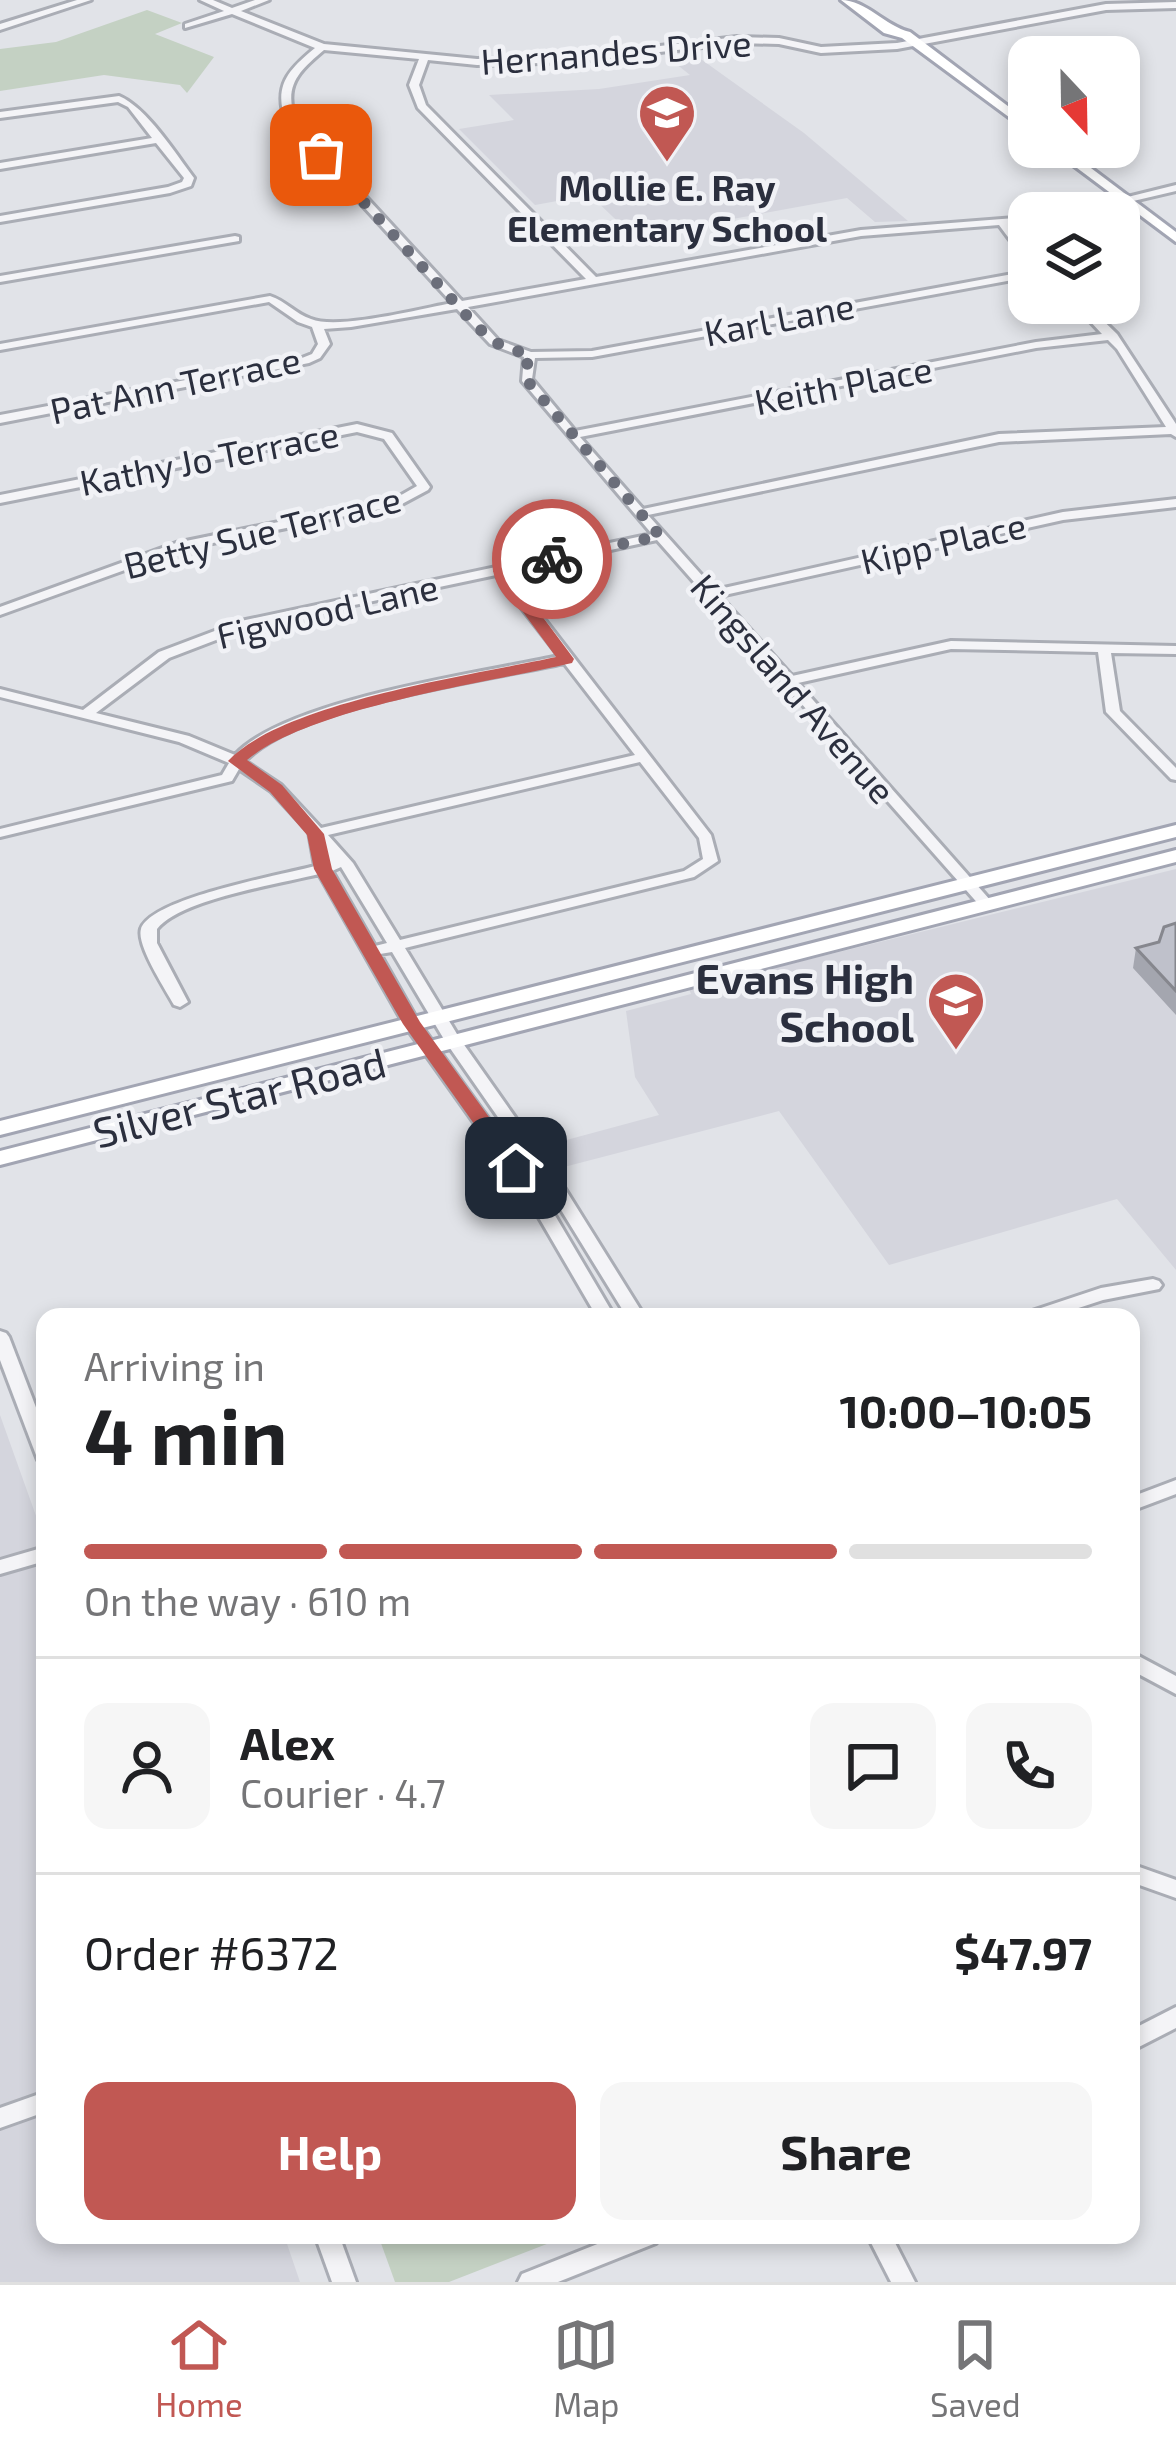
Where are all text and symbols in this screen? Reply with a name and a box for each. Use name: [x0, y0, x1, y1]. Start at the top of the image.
street label: Hernandes Drive: [479, 20, 753, 82]
north arrow: [1008, 36, 1140, 168]
map controls: [1008, 36, 1140, 324]
school or university icon: Mollie E. Ray Elementary School: [636, 82, 698, 164]
pin: [270, 104, 372, 206]
icon: bag: [288, 122, 354, 188]
place label: Mollie E. Ray Elementary School: [507, 165, 827, 250]
button: layers: [1008, 192, 1140, 324]
street label: Karl Lane: [700, 282, 858, 354]
street label: Pat Ann Terrace: [46, 336, 304, 432]
street label: Keith Place: [751, 346, 935, 422]
street label: Kathy Jo Terrace: [76, 411, 342, 503]
street label: Betty Sue Terrace: [119, 476, 405, 586]
courier: [492, 499, 612, 619]
street label: Kipp Place: [856, 502, 1030, 582]
icon: bike: [519, 526, 585, 592]
street label: Figwood Lane: [212, 564, 442, 656]
street label: Kingsland Avenue: [683, 565, 905, 811]
place label: Evans High School: [695, 952, 914, 1050]
school or university icon: Evans High School: [925, 970, 987, 1052]
street label: Silver Star Road: [87, 1035, 391, 1157]
pin: [465, 1117, 567, 1219]
icon: home: [483, 1135, 549, 1201]
text: Arriving in: [84, 1342, 265, 1389]
text: 10:00–10:05: [839, 1383, 1092, 1437]
text: 4 min: [84, 1387, 288, 1481]
text: On the way · 610 m: [84, 1577, 411, 1624]
button: person: [84, 1703, 210, 1829]
button: chat: [810, 1703, 936, 1829]
button: phone: [966, 1703, 1092, 1829]
text: Alex: [240, 1715, 335, 1769]
text: Courier · 4.7: [240, 1769, 446, 1816]
text: Order #6372: [84, 1925, 339, 1979]
text: $47.97: [954, 1925, 1092, 1979]
button: Help: [84, 2082, 576, 2220]
button: Share: [600, 2082, 1092, 2220]
tab: Home: [155, 2312, 243, 2424]
tab: Map: [553, 2312, 620, 2424]
tab: Saved: [930, 2312, 1021, 2424]

